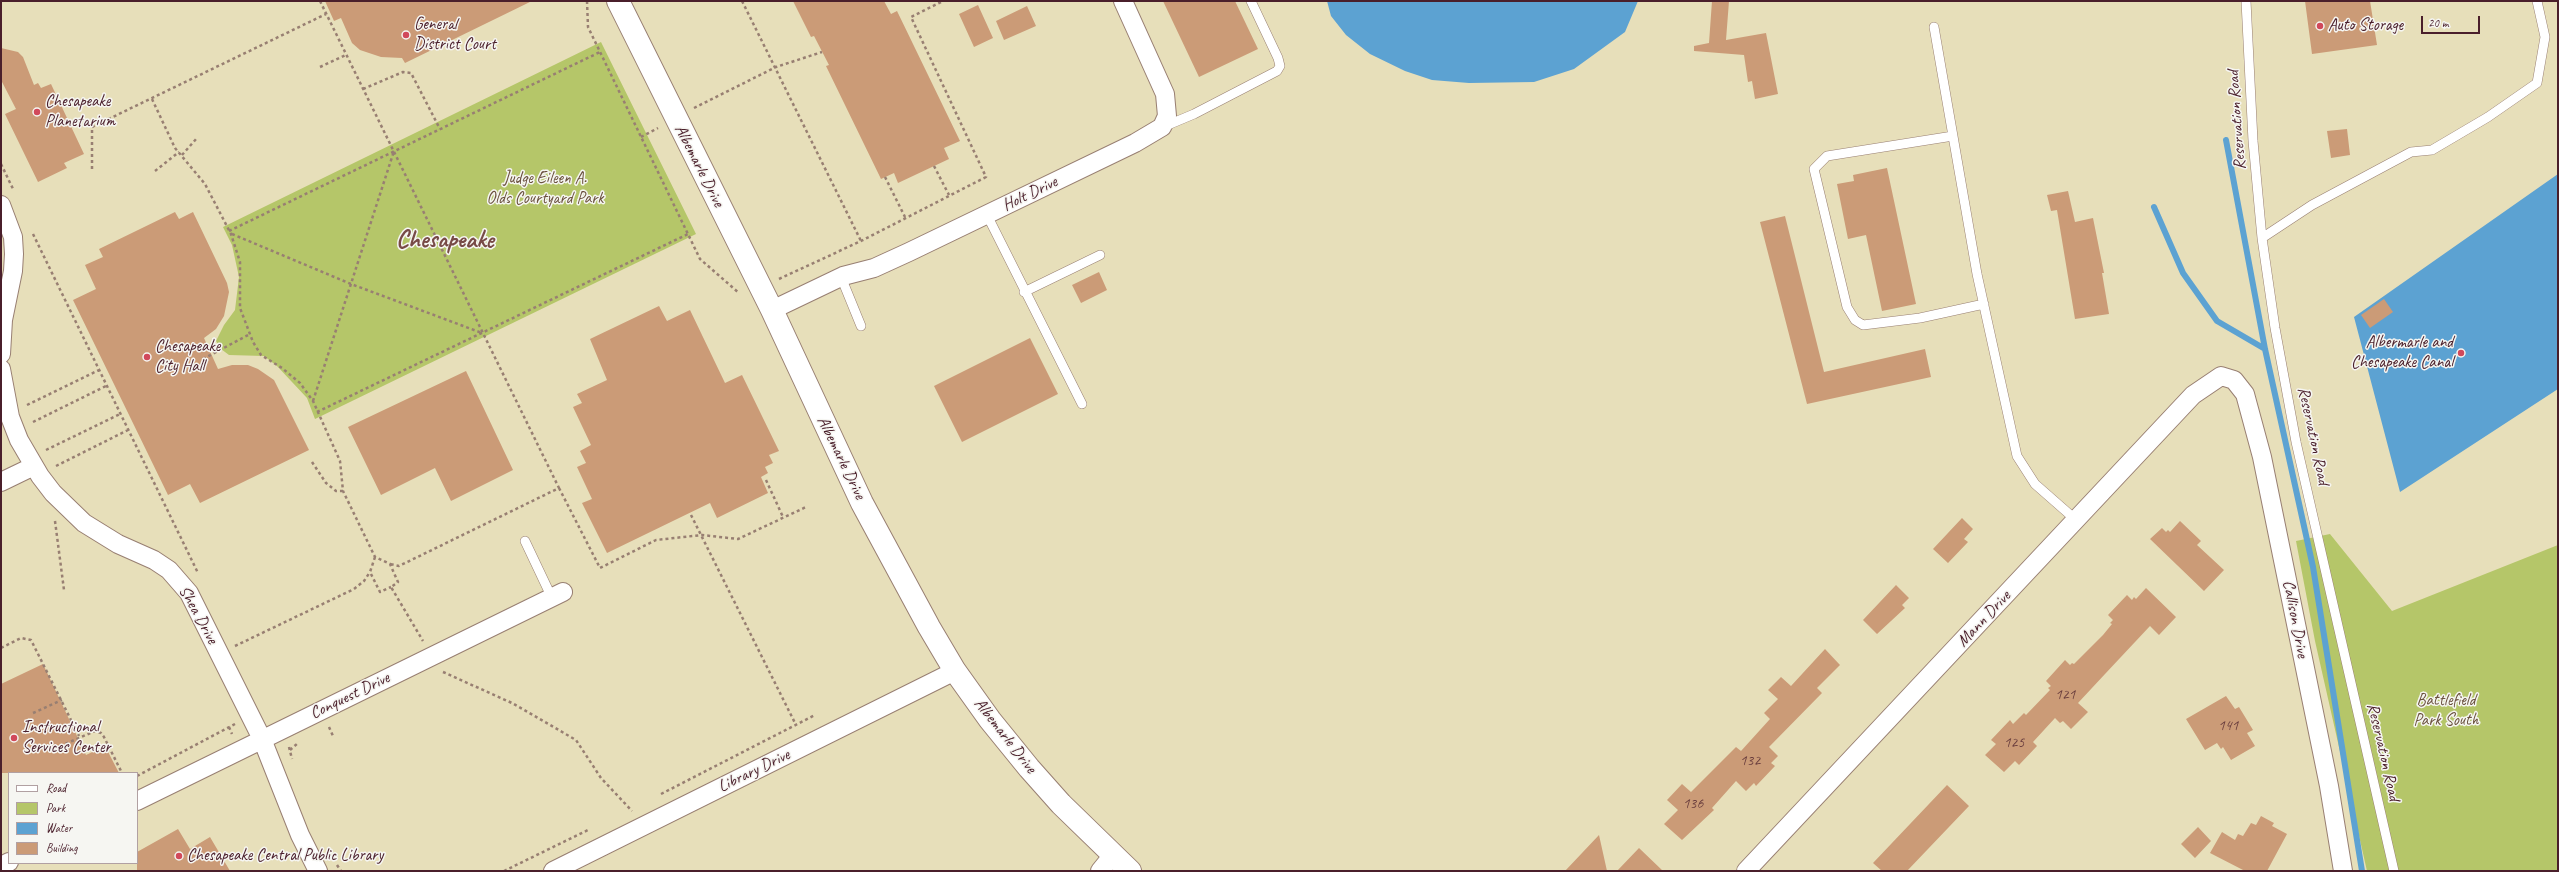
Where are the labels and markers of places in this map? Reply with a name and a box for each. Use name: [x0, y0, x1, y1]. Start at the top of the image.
place label: General District Court: [414, 15, 496, 55]
place label: Auto Storage: [2328, 16, 2403, 36]
marker: Auto Storage: [2315, 21, 2325, 31]
marker: General District Court: [401, 30, 411, 40]
place label: Chesapeake Planetarium: [45, 92, 115, 132]
marker: Chesapeake Planetarium: [32, 107, 42, 117]
place label: Albermarle and Chesapeake Canal: [2351, 333, 2453, 373]
place label: Chesapeake City Hall: [155, 337, 220, 377]
marker: Albermarle and Chesapeake Canal: [2456, 348, 2466, 358]
marker: Chesapeake City Hall: [142, 352, 152, 362]
place label: Instructional Services Center: [22, 718, 111, 758]
marker: Instructional Services Center: [9, 733, 19, 743]
place label: Chesapeake Central Public Library: [187, 846, 383, 866]
marker: Chesapeake Central Public Library: [174, 851, 184, 861]

